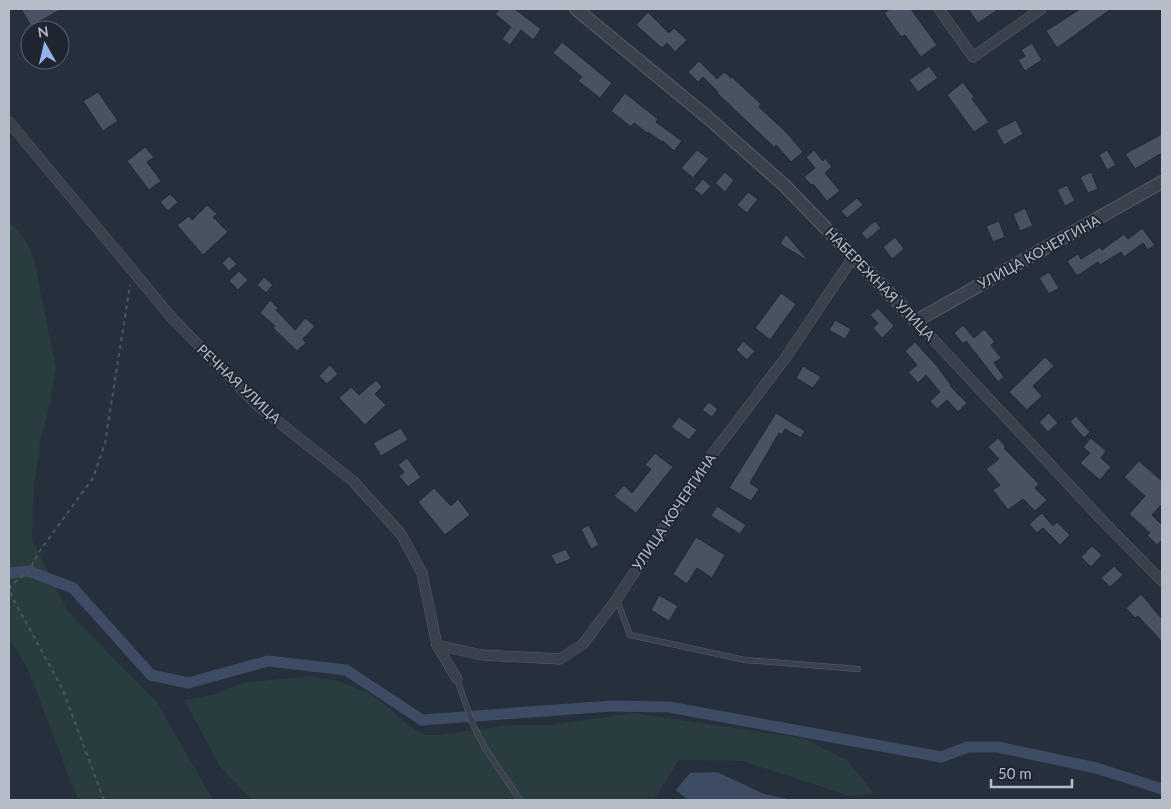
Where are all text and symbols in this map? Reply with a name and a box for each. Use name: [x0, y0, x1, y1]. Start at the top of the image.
north arrow: [20, 20, 70, 70]
text: N: [37, 22, 50, 41]
street label: УЛИЦА КОЧЕРГИНА: [975, 211, 1103, 292]
street label: НАБЕРЕЖНАЯ УЛИЦА: [822, 224, 939, 344]
street label: РЕЧНАЯ УЛИЦА: [194, 341, 285, 427]
street label: УЛИЦА КОЧЕРГИНА: [628, 450, 719, 573]
scale bar: [991, 756, 1072, 788]
text: 50 m: [998, 764, 1032, 782]

